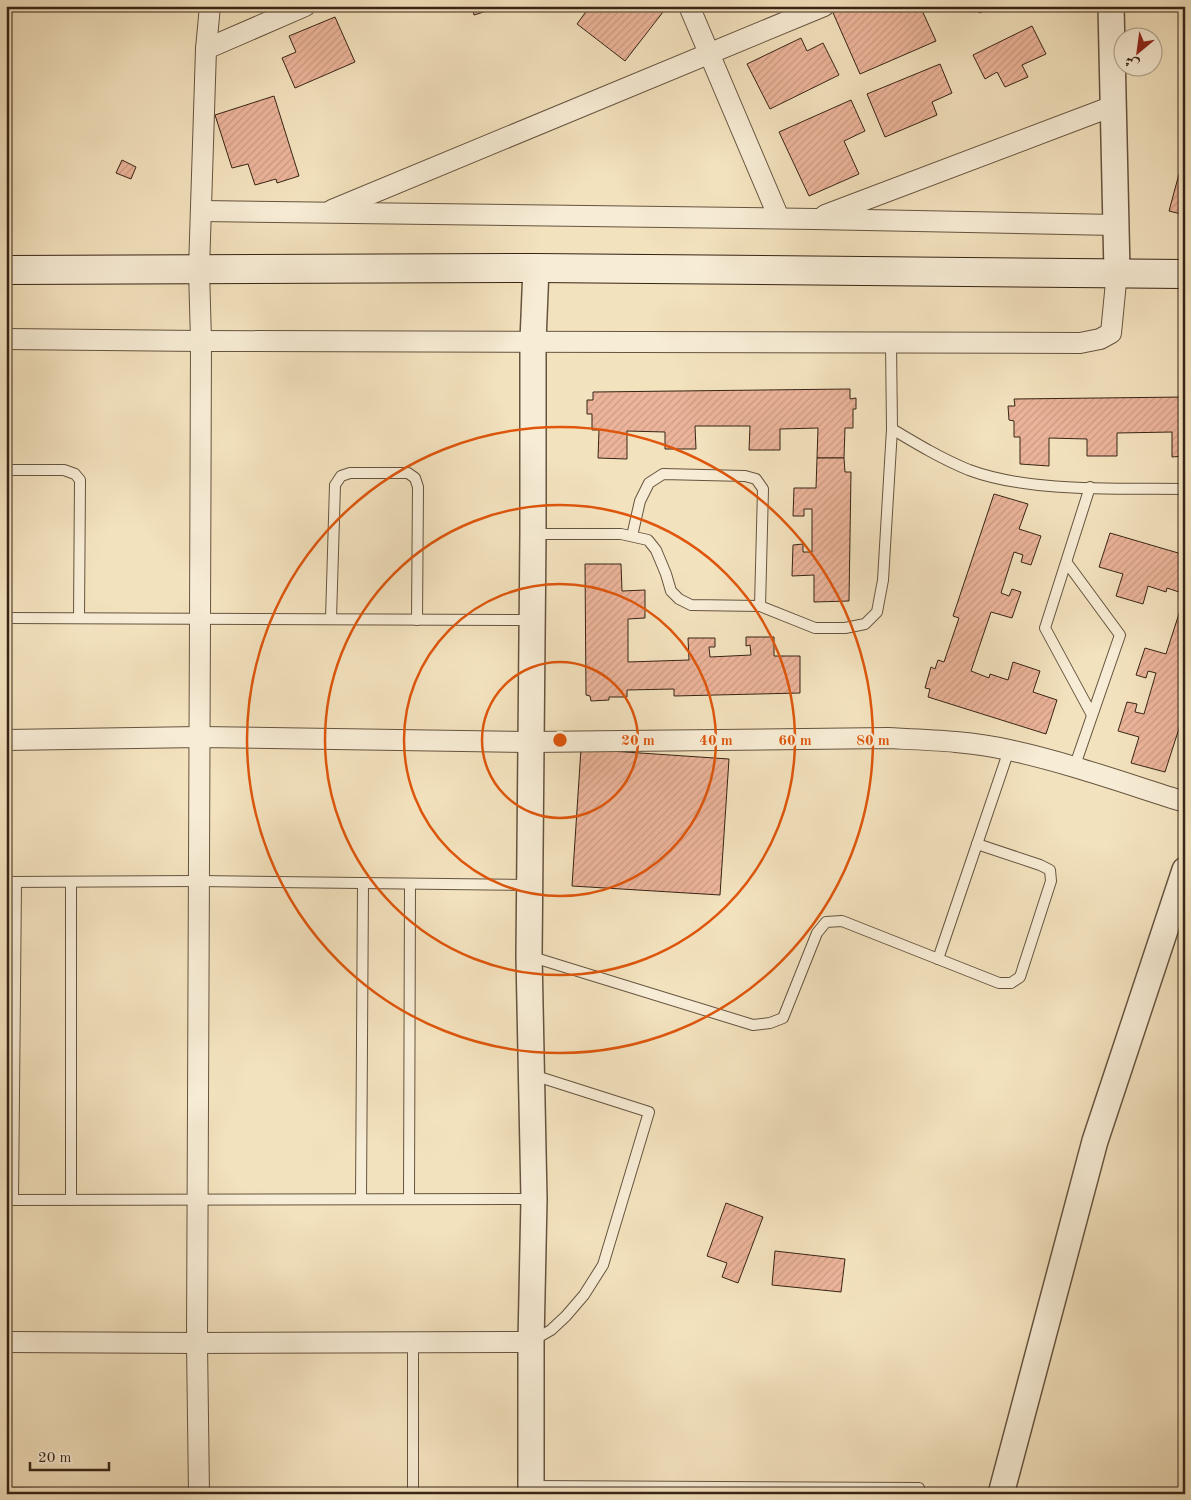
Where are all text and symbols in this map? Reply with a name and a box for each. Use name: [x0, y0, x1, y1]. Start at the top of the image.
north arrow: [1114, 28, 1164, 78]
text: ش: [1123, 53, 1142, 72]
centre of rings: [551, 731, 569, 749]
text: 20 m: [621, 734, 655, 749]
text: 40 m: [699, 734, 733, 749]
text: 60 m: [778, 734, 812, 749]
text: 80 m: [856, 734, 890, 749]
scale bar: [30, 1440, 109, 1472]
text: 20 m: [38, 1451, 72, 1466]

